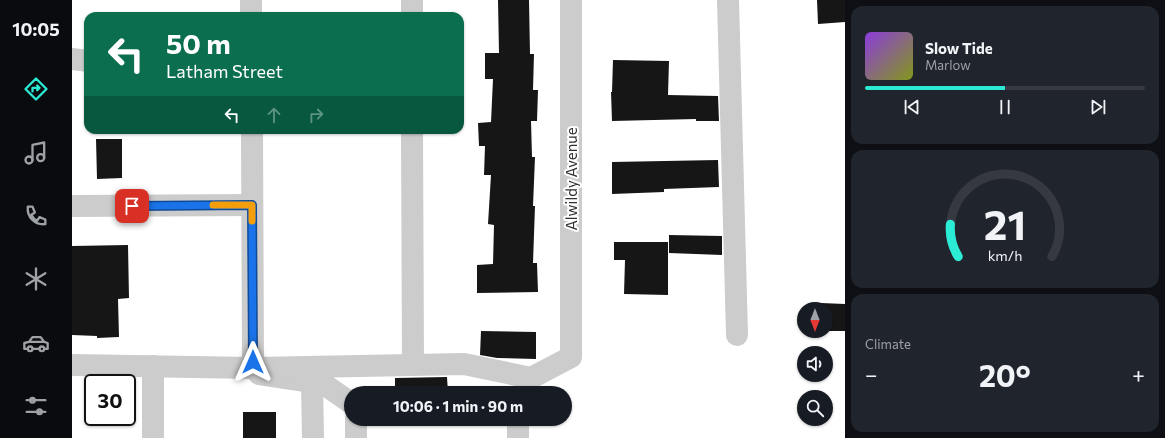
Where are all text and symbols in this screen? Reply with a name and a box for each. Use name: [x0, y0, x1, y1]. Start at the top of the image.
text: 10:05: [12, 18, 60, 40]
text: 50 m: [166, 26, 231, 60]
icon: left: [100, 28, 152, 80]
text: Slow Tide: [925, 39, 993, 57]
text: Marlow: [925, 57, 971, 73]
text: Latham Street: [166, 60, 283, 82]
icon: directions: [22, 75, 50, 103]
icon: previous: [901, 96, 923, 118]
icon: pause: [994, 96, 1016, 118]
icon: next: [1087, 96, 1109, 118]
icon: left: [221, 104, 243, 126]
icon: ahead: [263, 104, 285, 126]
icon: right: [305, 104, 327, 126]
street label: Alwildy Avenue: [562, 127, 580, 231]
icon: music: [22, 139, 50, 167]
pin: [115, 189, 149, 223]
icon: arrive: [121, 195, 143, 217]
text: 21: [984, 198, 1026, 249]
icon: phone: [22, 202, 50, 230]
text: km/h: [988, 246, 1022, 264]
icon: climate: [22, 265, 50, 293]
north arrow: [797, 302, 833, 338]
map controls: [797, 302, 833, 426]
icon: car: [22, 329, 50, 357]
text: Climate: [865, 336, 911, 352]
position arrow: [232, 341, 274, 383]
button: sound: [797, 346, 833, 382]
text: 20°: [979, 356, 1031, 393]
text: −: [865, 361, 878, 388]
text: +: [1132, 361, 1145, 388]
speed limit sign: 30: [84, 374, 136, 426]
button: search: [797, 390, 833, 426]
icon: filters: [22, 392, 50, 420]
text: 10:06 · 1 min · 90 m: [393, 397, 523, 415]

